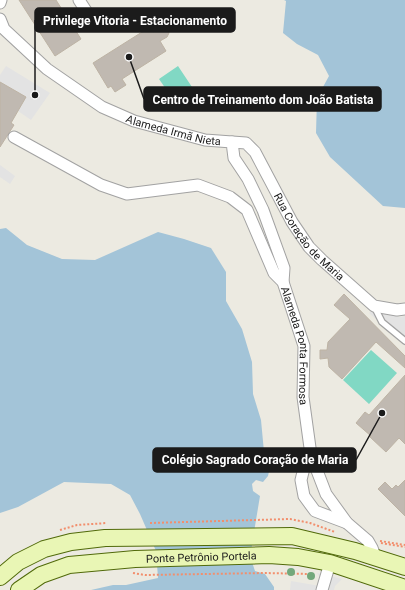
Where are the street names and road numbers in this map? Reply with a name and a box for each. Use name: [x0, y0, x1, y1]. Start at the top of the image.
street label: Alameda Irmã Nieta: [124, 112, 221, 148]
street label: Rua Coração de Maria: [271, 191, 347, 283]
street label: Alameda Ponta Formosa: [278, 285, 310, 406]
street label: Ponte Petrônio Portela: [146, 549, 257, 566]

